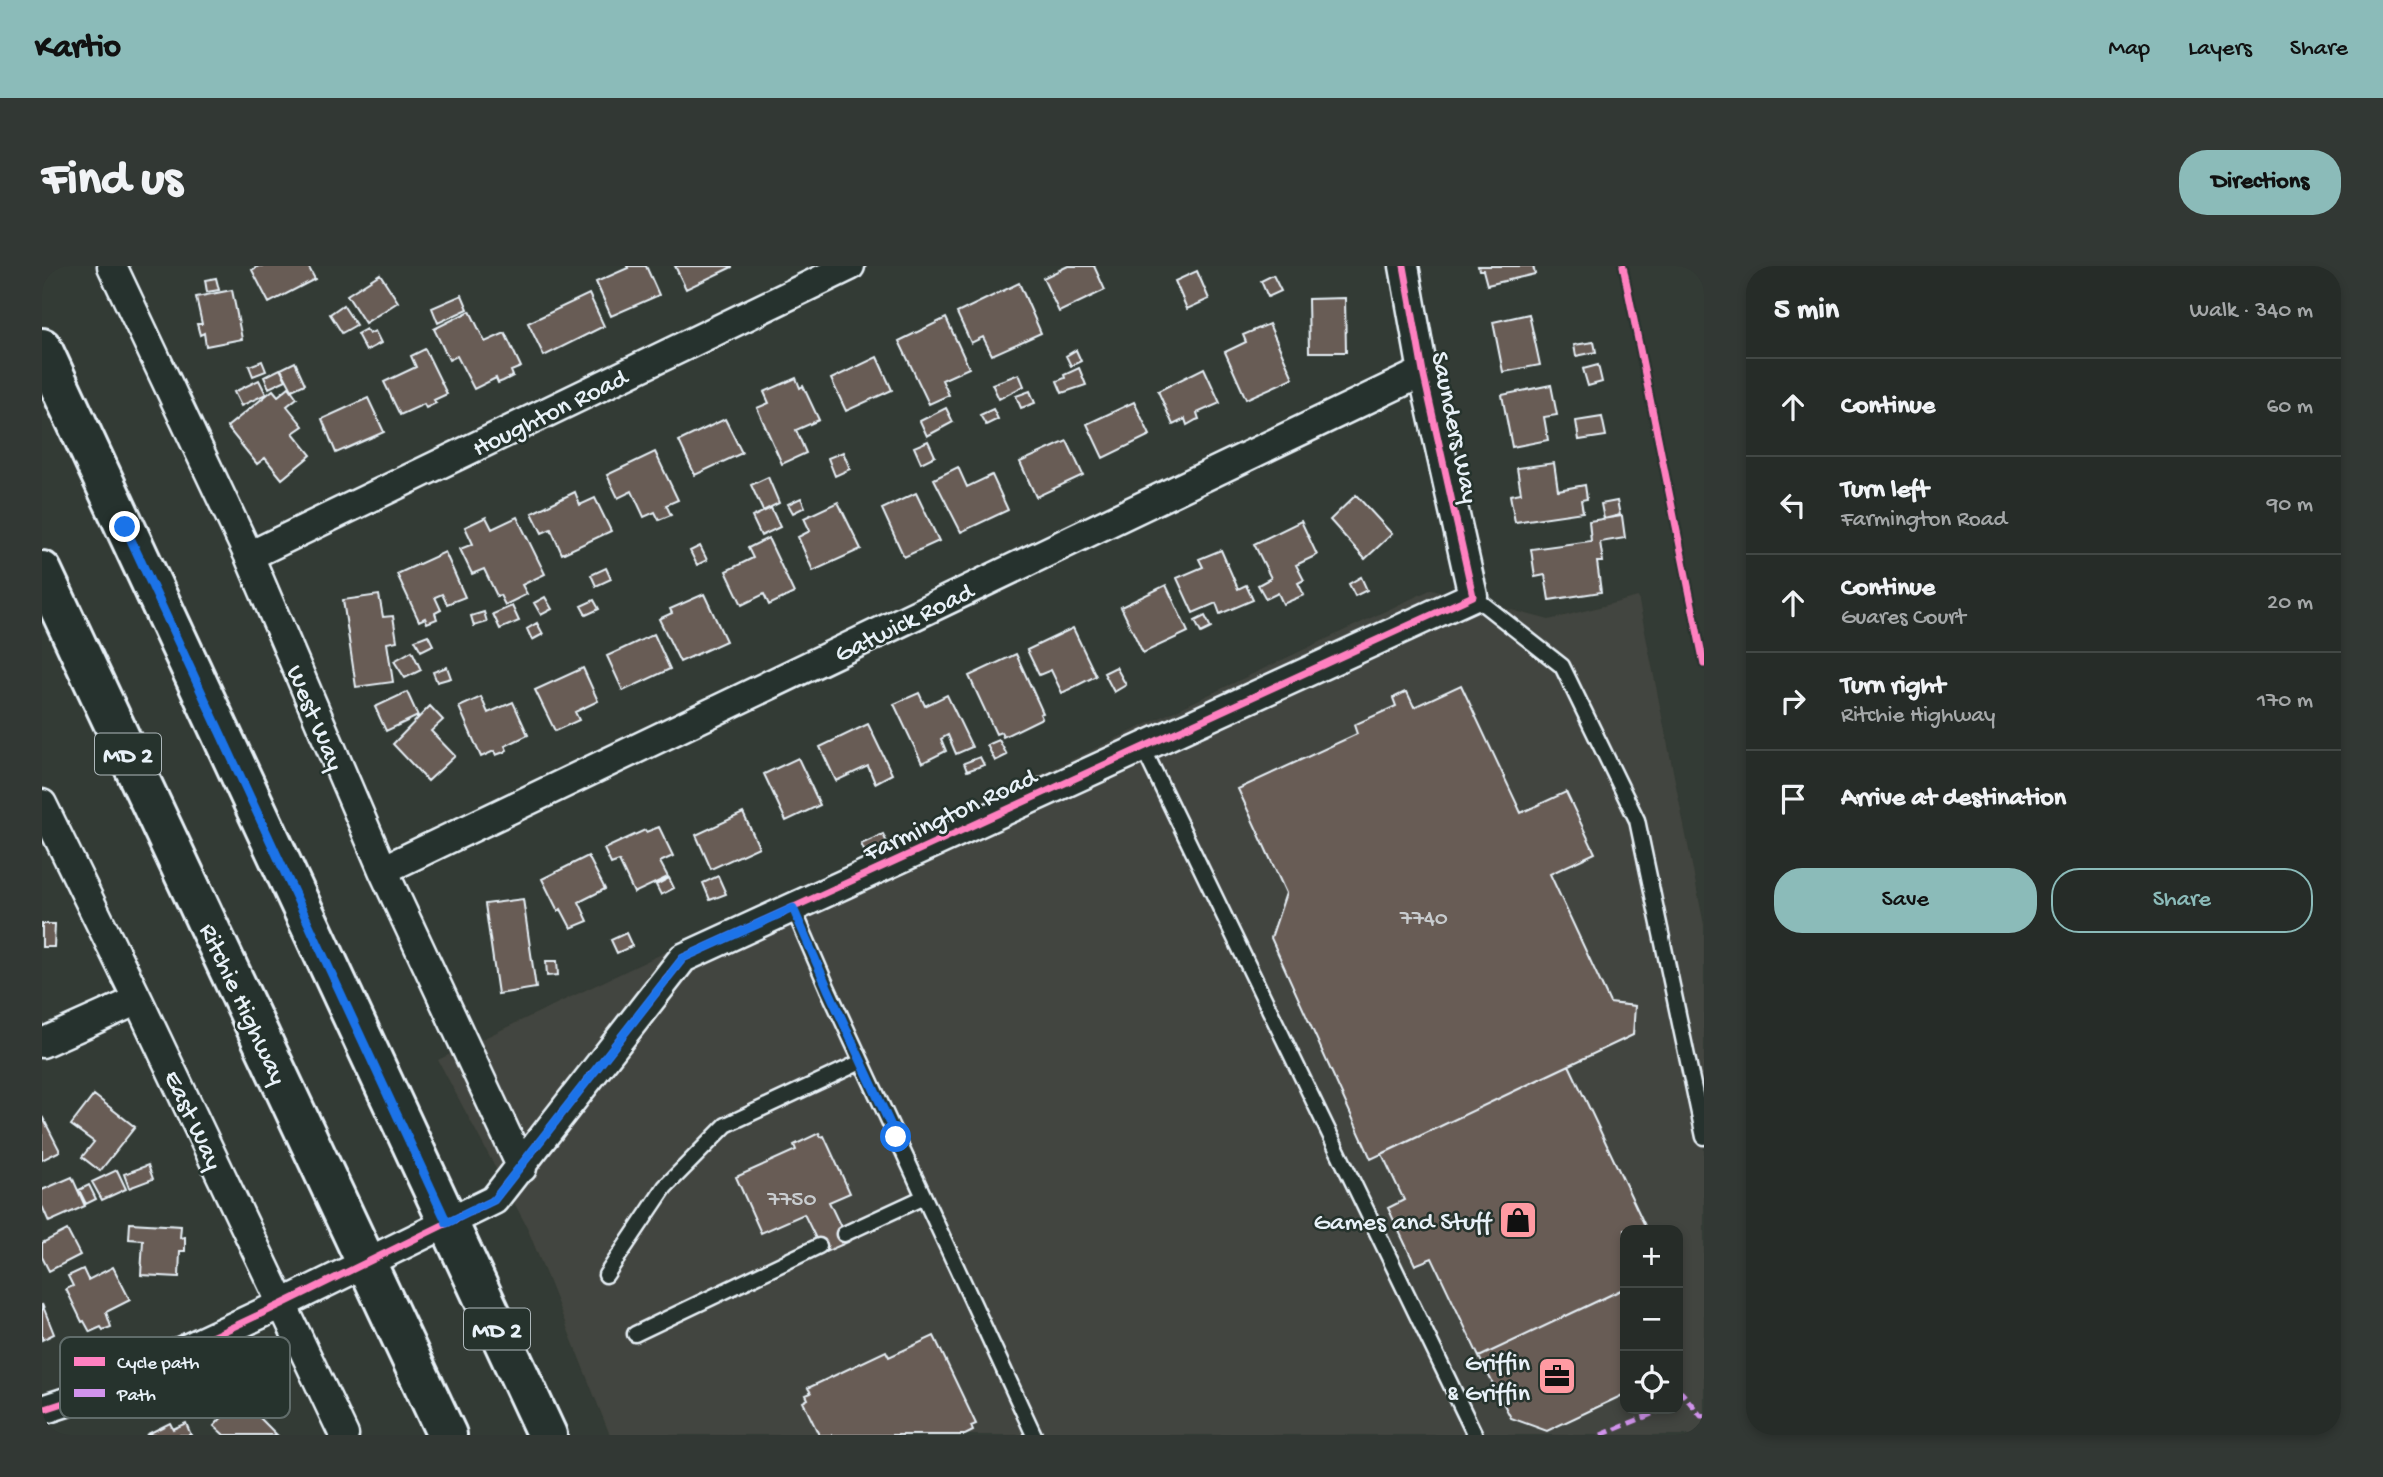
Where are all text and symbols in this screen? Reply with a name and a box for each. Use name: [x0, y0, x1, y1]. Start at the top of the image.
text: Kartio: [35, 30, 121, 68]
text: Map: [2108, 35, 2150, 64]
text: Layers: [2188, 35, 2252, 64]
text: Share: [2290, 35, 2348, 64]
button: Directions: [2179, 150, 2341, 215]
text: Find us: [42, 153, 182, 211]
text: 5 min: [1774, 294, 1839, 329]
text: Walk · 340 m: [2190, 298, 2313, 325]
street label: Saunders Way: [1421, 349, 1484, 507]
street label: Houghton Road: [468, 363, 635, 466]
icon: ahead: [1774, 388, 1812, 426]
text: Continue: [1841, 392, 1935, 423]
text: 60 m: [2267, 394, 2313, 421]
text: Turn left: [1841, 476, 1929, 507]
icon: left: [1774, 486, 1812, 524]
text: 90 m: [2267, 492, 2313, 519]
text: Farmington Road: [1841, 507, 2007, 534]
route end: [109, 511, 140, 542]
text: Continue: [1841, 574, 1935, 605]
street label: Gatwick Road: [830, 577, 981, 672]
icon: ahead: [1774, 584, 1812, 622]
text: 20 m: [2267, 590, 2313, 617]
text: Guares Court: [1841, 605, 1966, 632]
street label: West Way: [277, 662, 349, 776]
text: Turn right: [1841, 672, 1945, 703]
icon: right: [1774, 682, 1812, 720]
text: 170 m: [2257, 688, 2313, 715]
text: Ritchie Highway: [1841, 703, 1995, 730]
road number: MD 2: [95, 733, 161, 774]
street label: Farmington Road: [858, 763, 1044, 871]
icon: arrive: [1774, 780, 1812, 818]
text: Arrive at destination: [1841, 784, 2066, 815]
button: Save: [1774, 868, 2037, 933]
button: Share: [2051, 868, 2313, 933]
house number: 7740: [1399, 906, 1448, 933]
street label: Ritchie Highway: [190, 919, 292, 1091]
street label: East Way: [154, 1066, 228, 1176]
route start: [880, 1121, 911, 1152]
house number: 7750: [766, 1187, 817, 1214]
shop icon: Games and Stuff: [1497, 1199, 1539, 1241]
place label: Games and Stuff: [1314, 1209, 1493, 1240]
map controls: [1620, 1225, 1683, 1414]
button: +: [1620, 1225, 1683, 1288]
button: −: [1620, 1288, 1683, 1351]
road number: MD 2: [464, 1308, 530, 1350]
legend: [60, 1337, 290, 1418]
place label: Griffin & Griffin: [1447, 1350, 1531, 1411]
button: locate: [1620, 1351, 1683, 1414]
text: Cycle path: [117, 1353, 199, 1376]
office icon: Griffin & Griffin: [1536, 1355, 1578, 1397]
text: Path: [116, 1385, 156, 1408]

